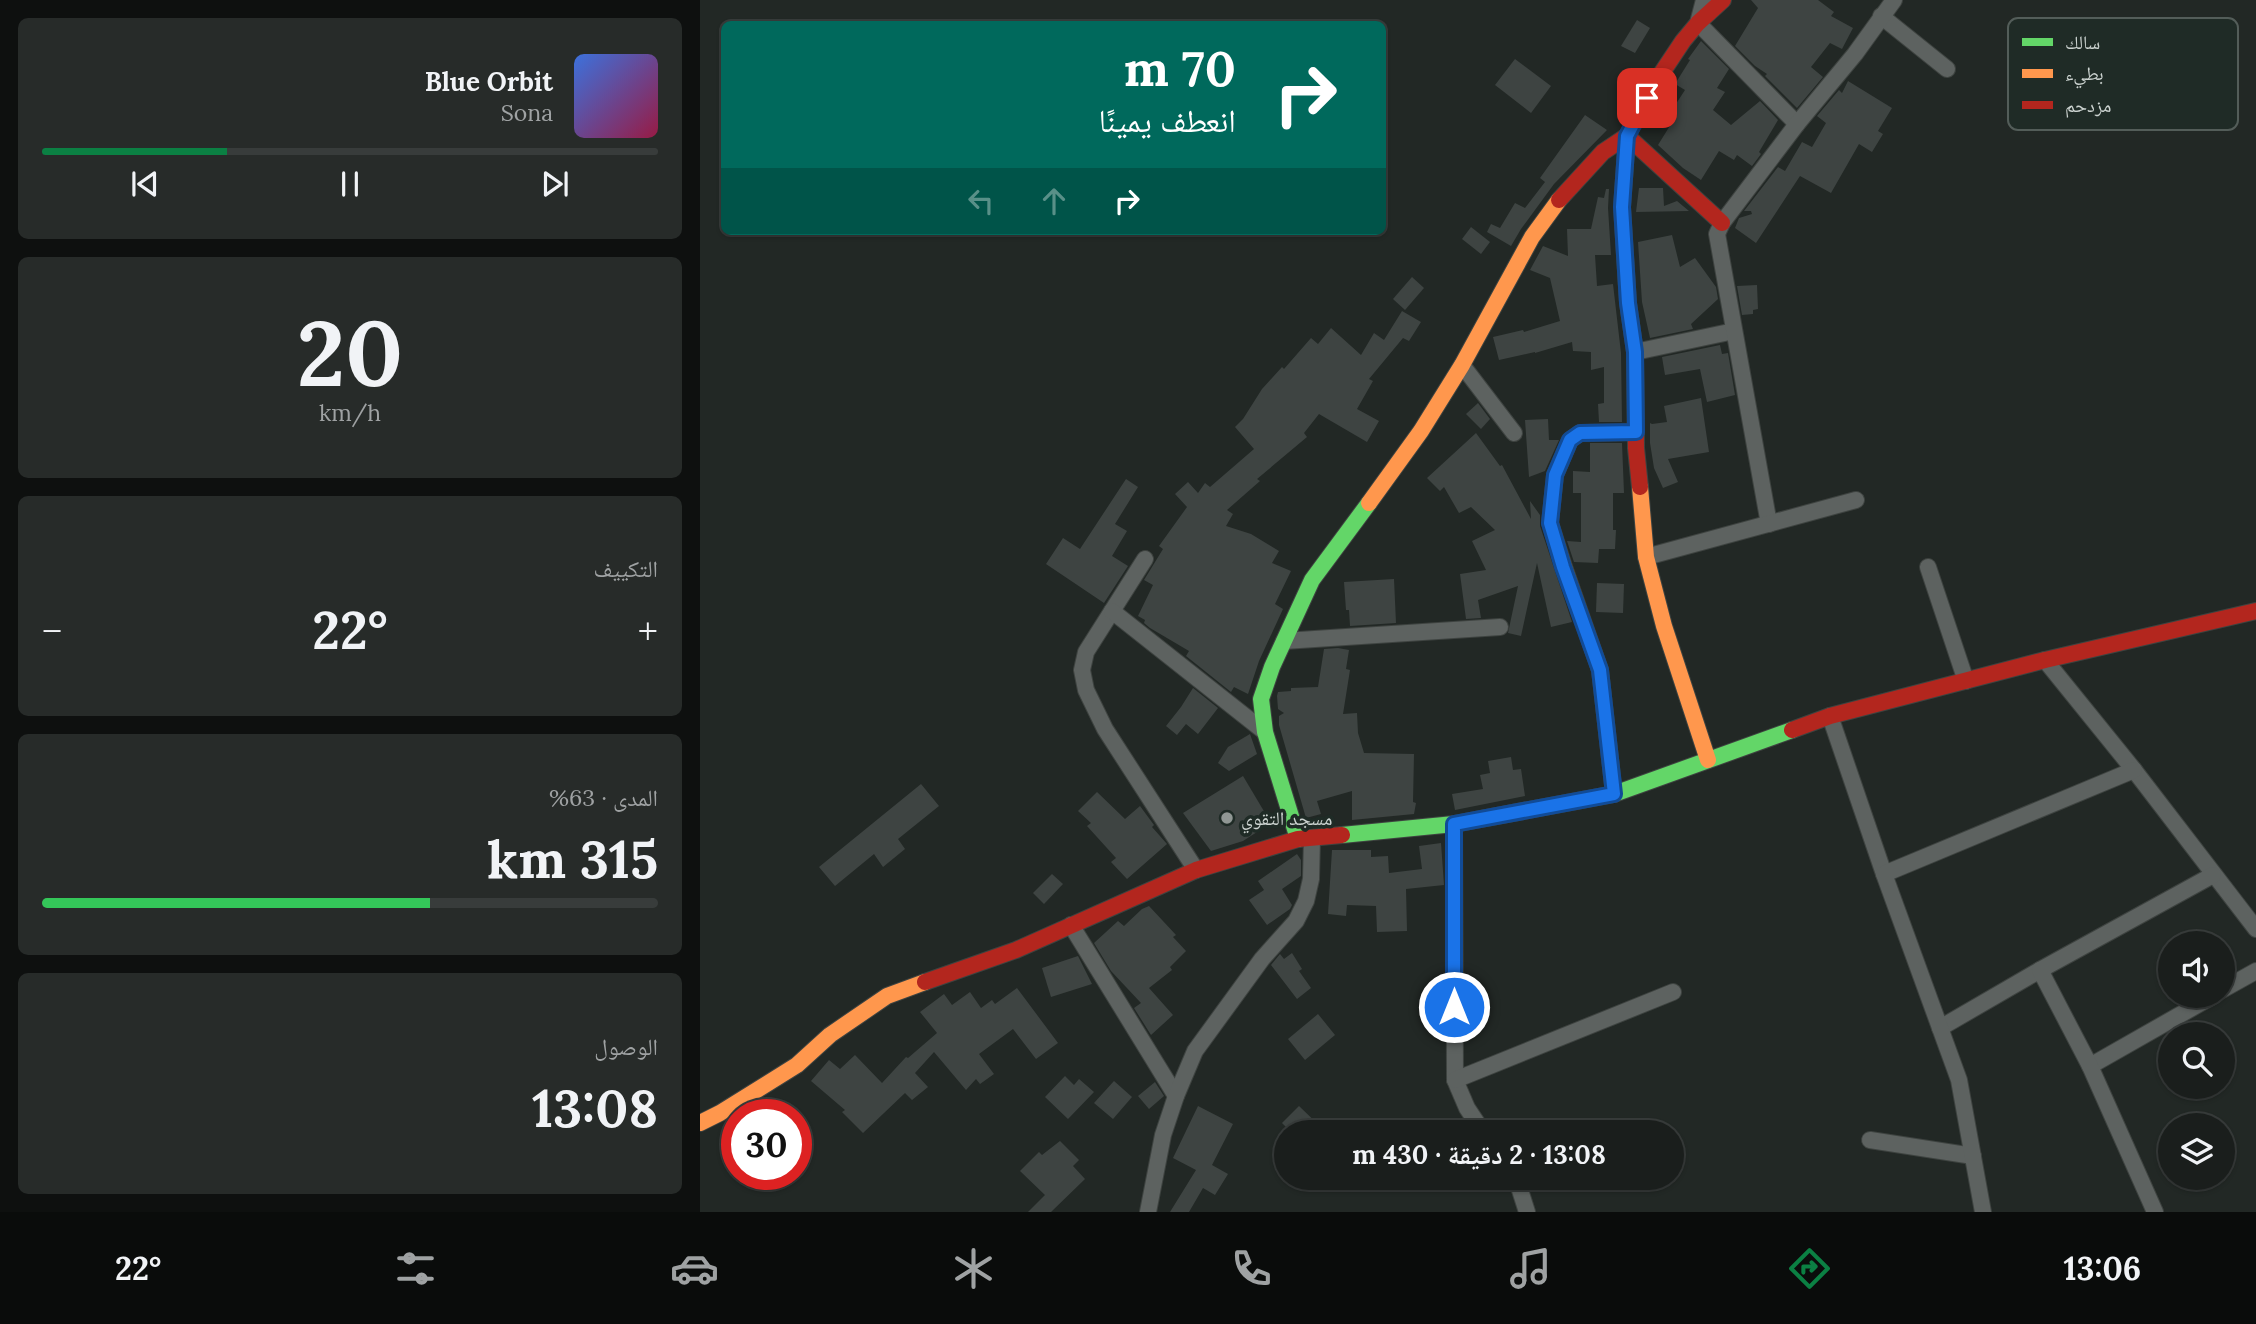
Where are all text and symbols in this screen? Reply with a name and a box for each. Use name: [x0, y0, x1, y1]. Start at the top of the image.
legend: [2008, 18, 2238, 130]
text: سالك: [2065, 30, 2100, 54]
text: 70 m: [1124, 37, 1236, 99]
icon: right: [1260, 49, 1351, 140]
text: بطيء: [2065, 61, 2104, 89]
text: Blue Orbit: [425, 65, 553, 98]
pin: [1617, 68, 1677, 128]
icon: arrive: [1628, 79, 1666, 117]
text: مزدحم: [2065, 93, 2111, 118]
text: Sona: [501, 98, 553, 127]
text: انعطف يمينًا: [1098, 100, 1236, 141]
icon: previous: [126, 165, 164, 203]
icon: pause: [331, 165, 369, 203]
icon: next: [536, 165, 574, 203]
icon: left: [962, 182, 1000, 220]
icon: ahead: [1035, 182, 1073, 220]
icon: right: [1108, 182, 1146, 220]
text: 20: [297, 294, 403, 411]
text: km/h: [319, 398, 381, 427]
text: التكييف: [593, 554, 658, 583]
text: 22°: [312, 597, 388, 663]
text: −: [42, 607, 62, 655]
text: +: [638, 607, 658, 655]
text: المدى · 63%: [549, 783, 658, 812]
place label: مسجد التقوي: [1241, 806, 1332, 834]
marker: مسجد التقوي: [1219, 810, 1235, 826]
text: 315 km: [487, 826, 658, 892]
map controls: [2158, 931, 2235, 1190]
button: sound: [2158, 931, 2235, 1008]
position arrow: [1417, 970, 1491, 1044]
button: search: [2158, 1022, 2235, 1099]
text: الوصول: [594, 1032, 658, 1061]
text: 13:08: [532, 1075, 658, 1141]
speed limit sign: 30: [721, 1099, 812, 1190]
button: layers: [2158, 1113, 2235, 1190]
text: 13:08 · 2 دقيقة · 430 m: [1352, 1138, 1606, 1171]
icon: filters: [391, 1244, 440, 1293]
icon: car: [670, 1244, 719, 1293]
icon: climate: [949, 1244, 998, 1293]
icon: phone: [1227, 1244, 1276, 1293]
icon: music: [1506, 1244, 1555, 1293]
icon: directions: [1785, 1244, 1834, 1293]
text: 22°: [115, 1248, 161, 1289]
text: 13:06: [2063, 1248, 2141, 1289]

